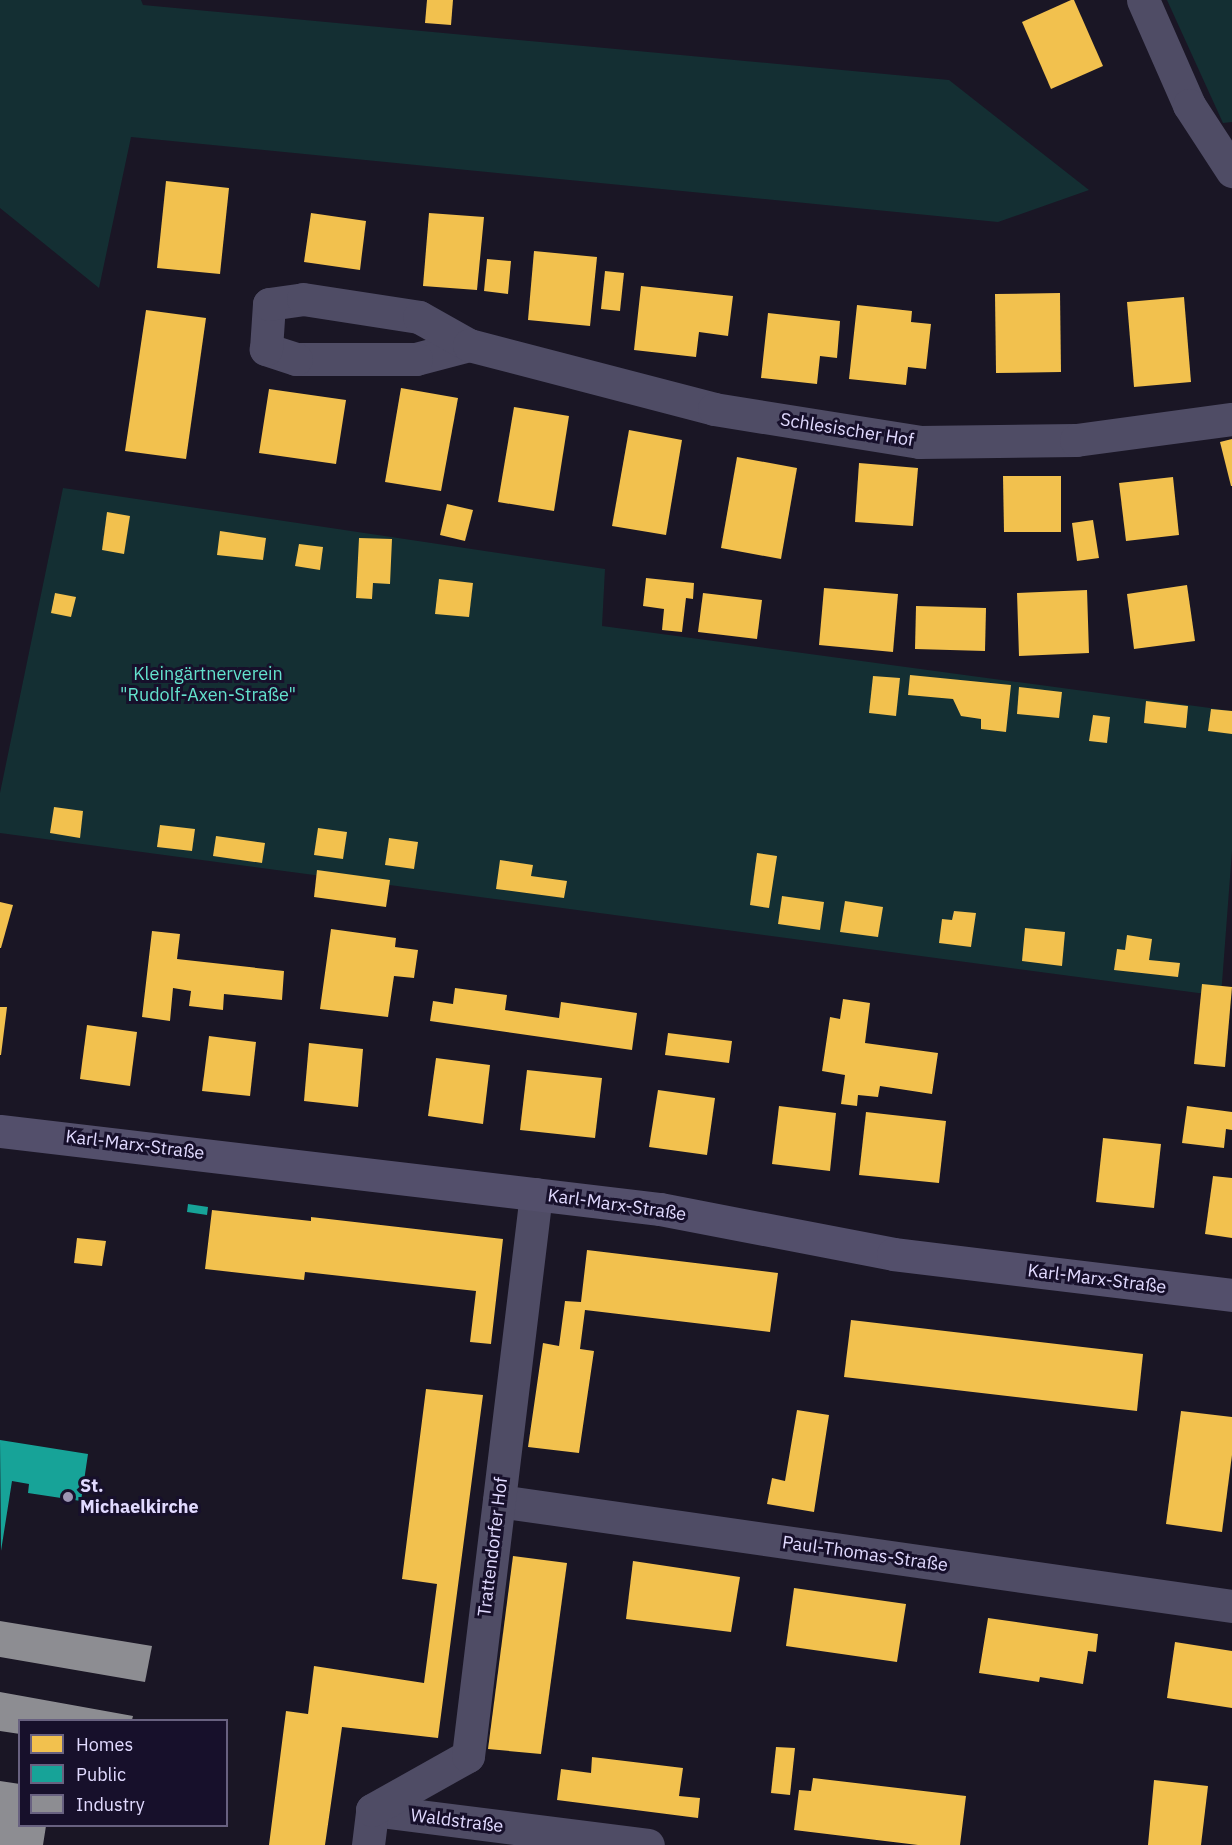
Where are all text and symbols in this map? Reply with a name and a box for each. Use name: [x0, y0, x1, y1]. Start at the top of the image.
street label: Schlesischer Hof: [779, 409, 915, 451]
park label: Kleingärtnerverein "Rudolf-Axen-Straße": [120, 664, 296, 706]
street label: Karl-Marx-Straße: [64, 1126, 206, 1164]
street label: Karl-Marx-Straße: [546, 1185, 688, 1225]
street label: Karl-Marx-Straße: [1026, 1260, 1168, 1298]
place label: St. Michaelkirche: [80, 1476, 199, 1518]
street label: Trattendorfer Hof: [474, 1476, 512, 1618]
marker: St. Michaelkirche: [61, 1490, 75, 1504]
street label: Paul-Thomas-Straße: [781, 1532, 949, 1576]
legend: [18, 1719, 228, 1827]
text: Homes: [76, 1733, 133, 1756]
text: Public: [76, 1763, 126, 1786]
text: Industry: [76, 1793, 145, 1816]
street label: Waldstraße: [409, 1805, 505, 1837]

